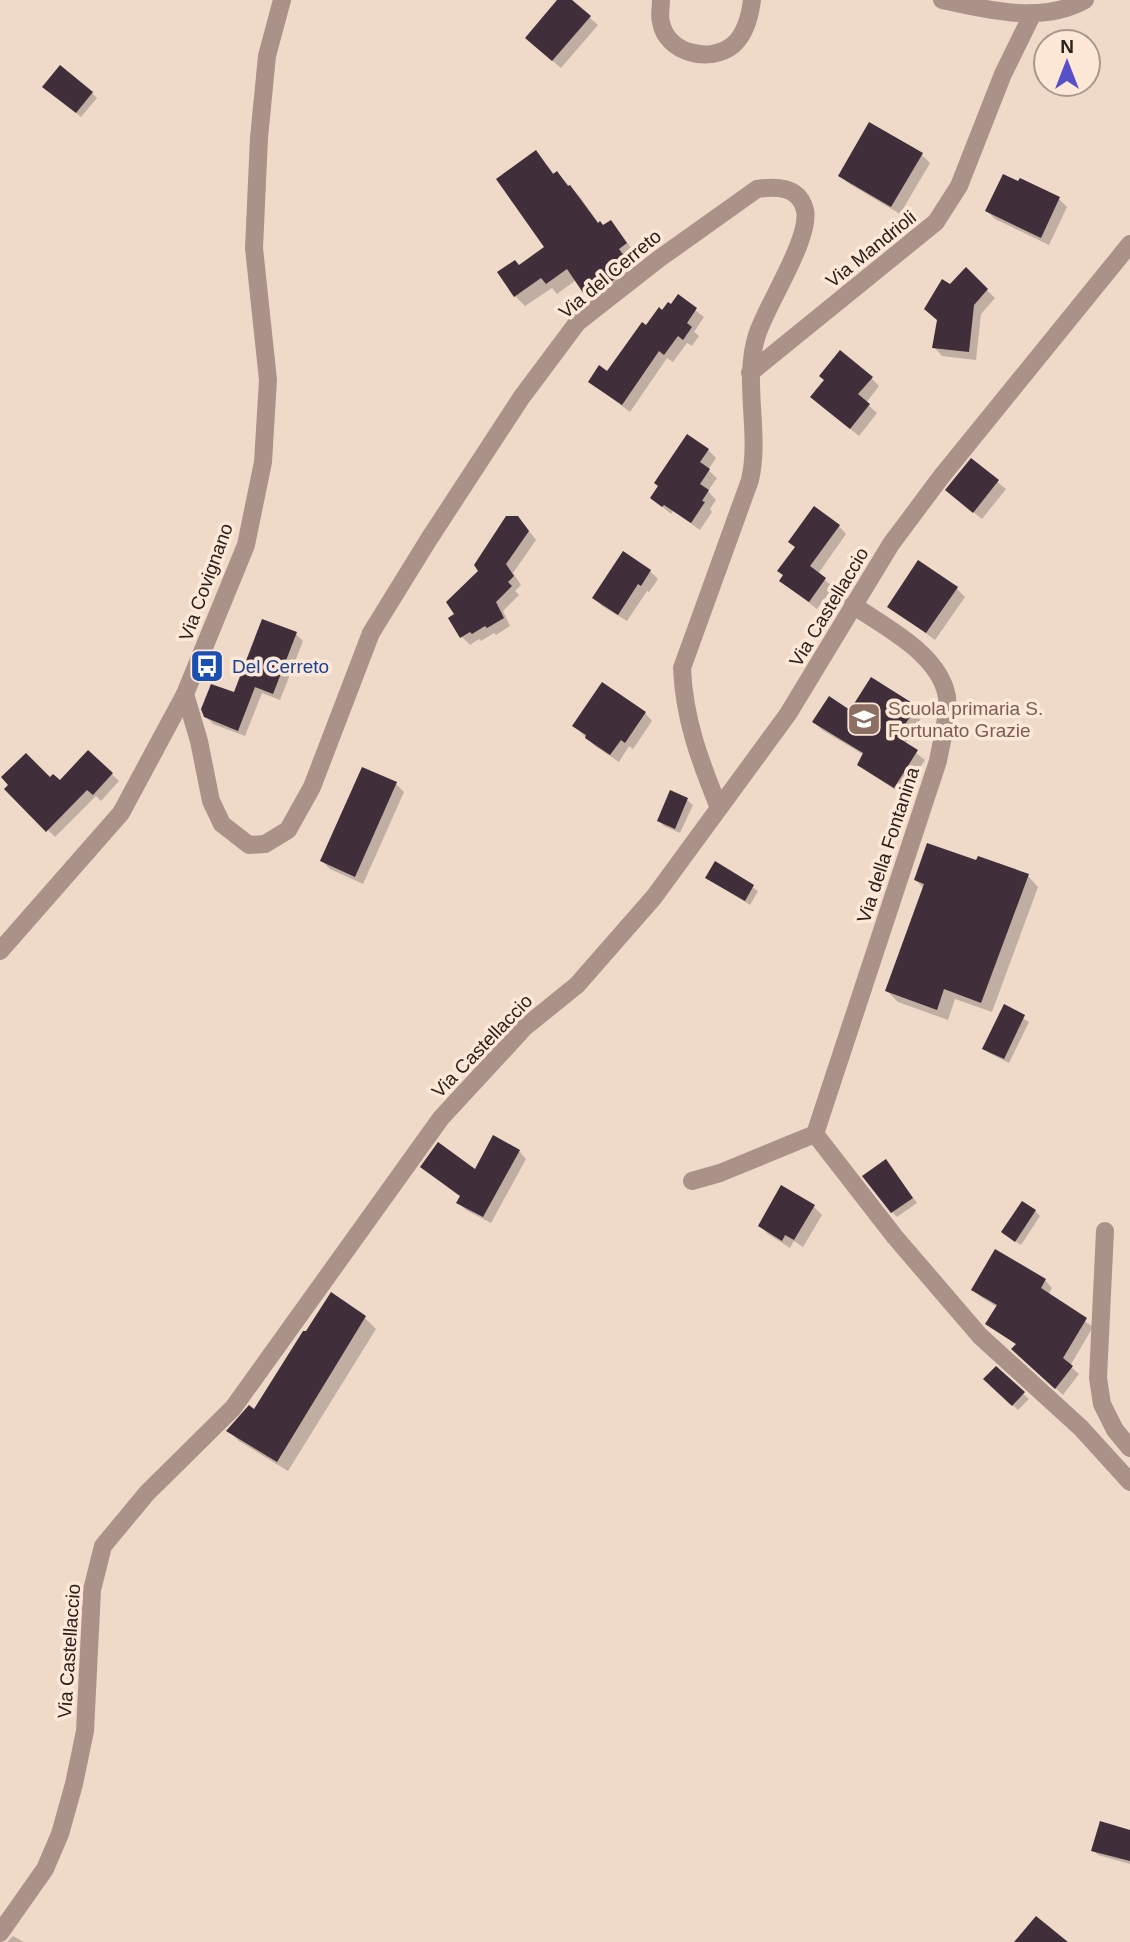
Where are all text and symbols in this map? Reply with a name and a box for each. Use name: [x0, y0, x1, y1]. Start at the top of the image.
north arrow: [1032, 28, 1102, 98]
text: N: [1060, 36, 1074, 57]
street label: Via Mandrioli: [822, 206, 920, 292]
street label: Via del Cerreto: [555, 225, 665, 323]
street label: Via Covignano: [175, 521, 237, 643]
street label: Via Castellaccio: [785, 544, 873, 670]
bus stop icon: Del Cerreto: [188, 647, 226, 685]
place label: Del Cerreto: [232, 656, 329, 677]
place label: Scuola primaria S. Fortunato Grazie: [888, 698, 1043, 741]
school or university icon: Scuola primaria S. Fortunato Grazie: [845, 700, 883, 738]
street label: Via della Fontanina: [853, 764, 923, 925]
street label: Via Castellaccio: [428, 990, 536, 1102]
street label: Via Castellaccio: [54, 1583, 84, 1719]

